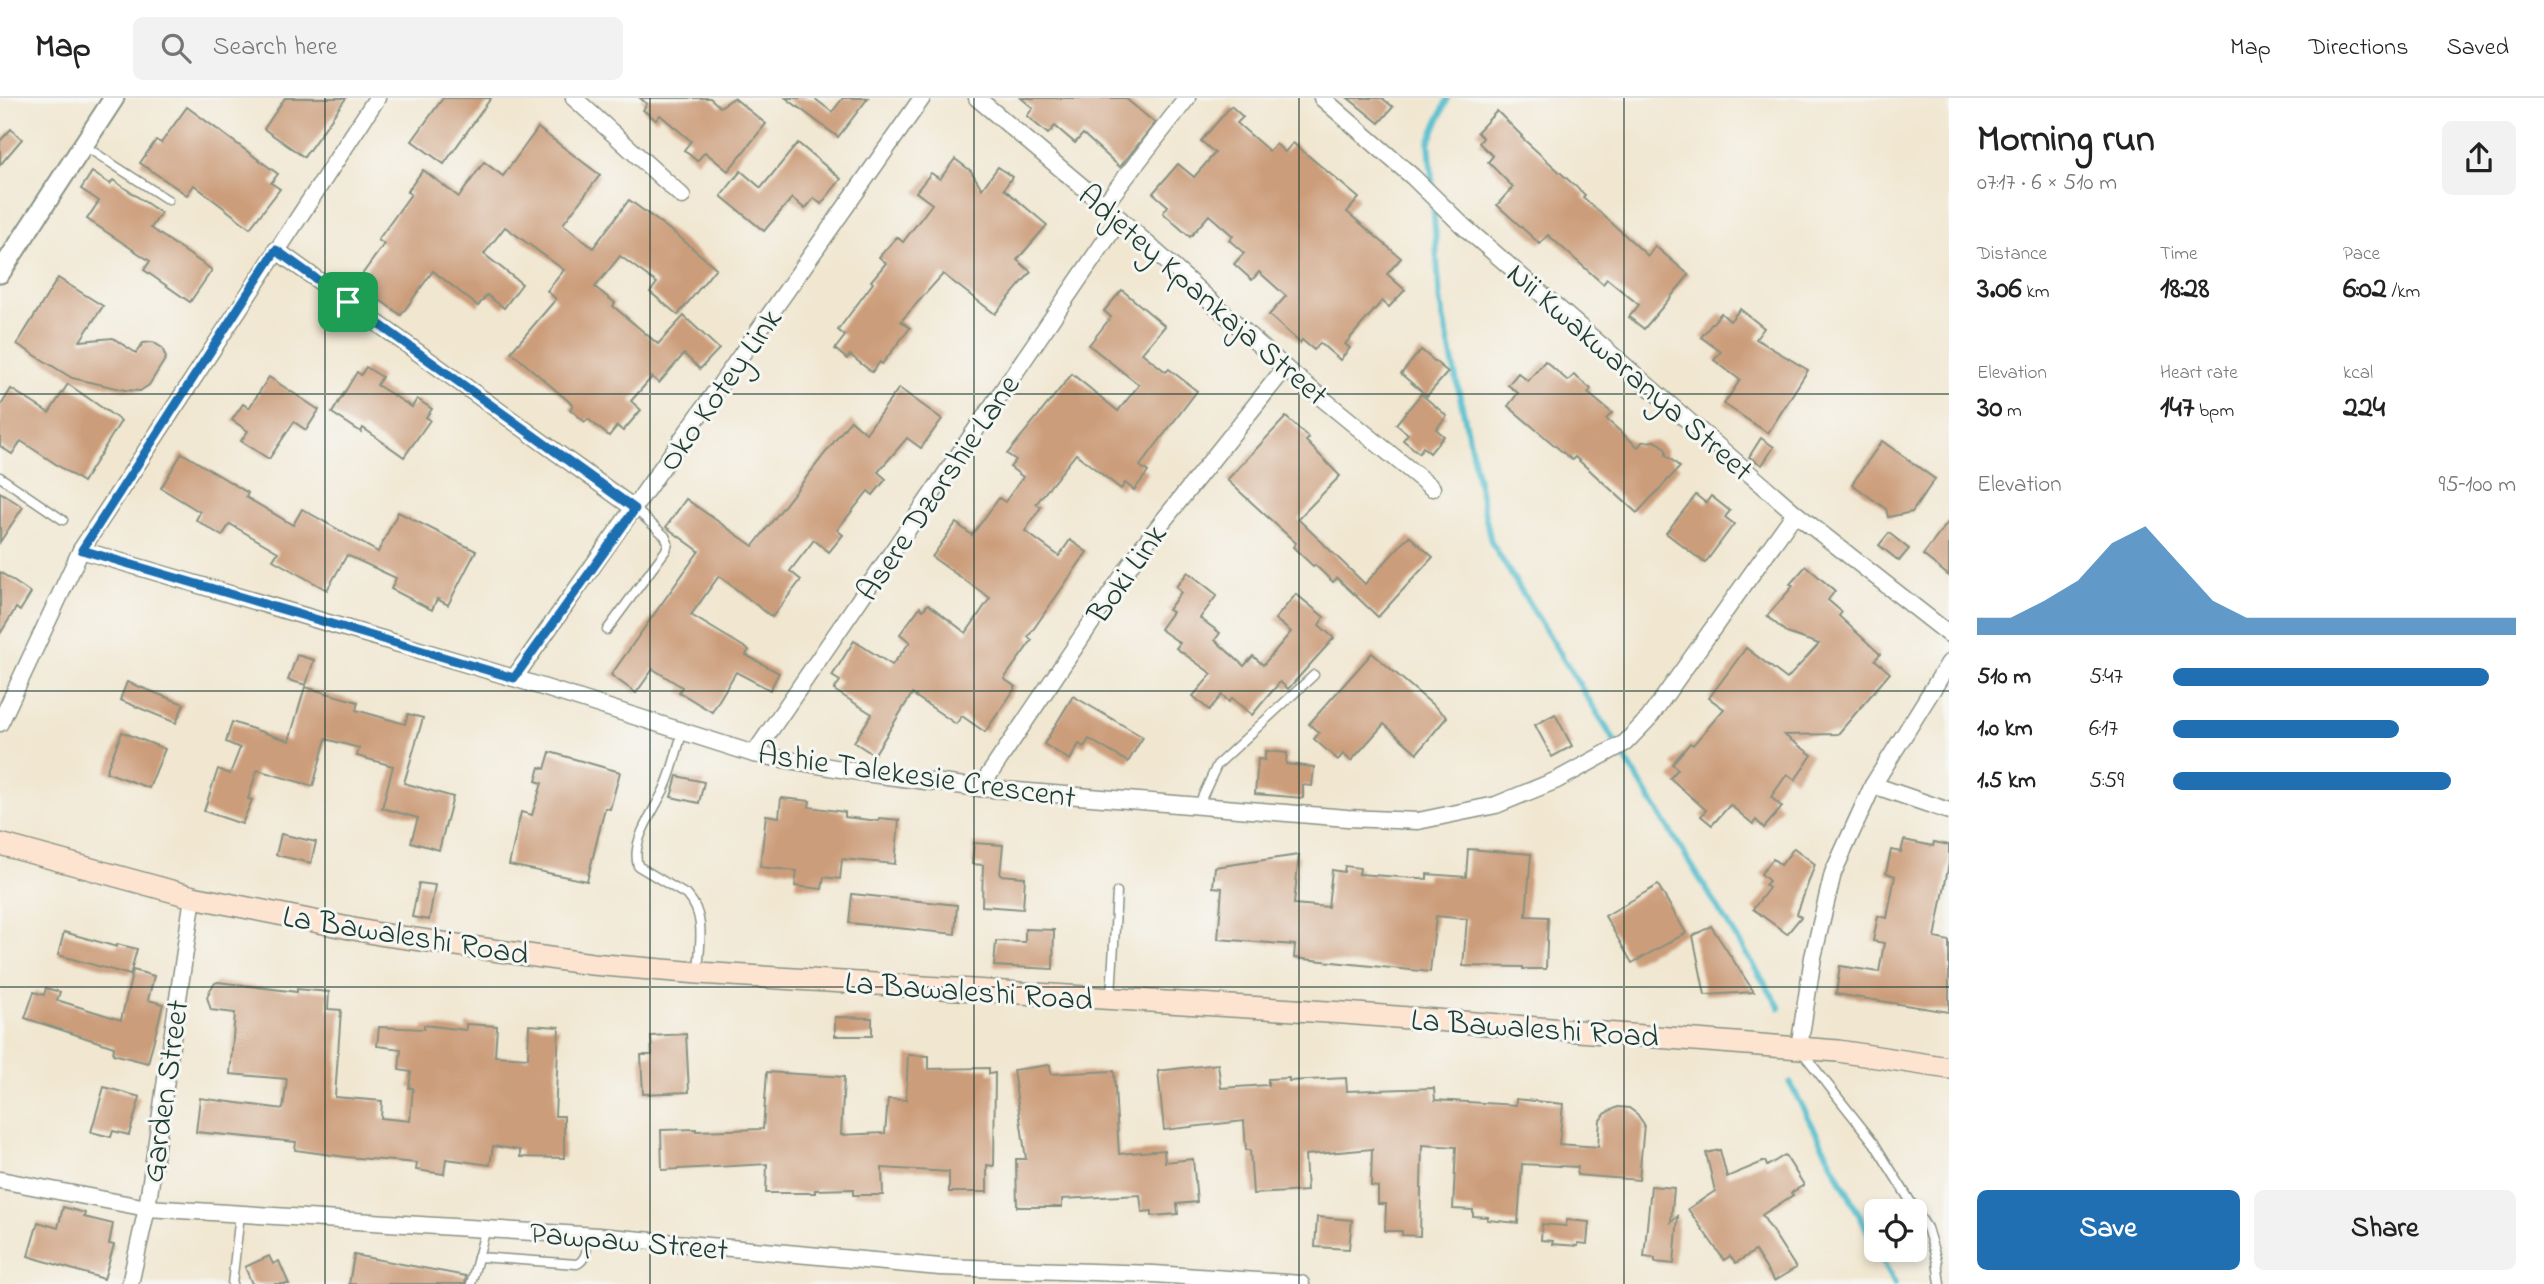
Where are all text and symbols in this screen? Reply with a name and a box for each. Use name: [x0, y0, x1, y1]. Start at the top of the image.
search box: [133, 17, 623, 80]
text: Map: [35, 24, 91, 72]
icon: search: [157, 29, 195, 67]
text: Search here: [213, 29, 337, 67]
text: Map: [2230, 31, 2271, 66]
text: Directions: [2309, 31, 2408, 66]
text: Saved: [2446, 31, 2509, 66]
text: Morning run: [1977, 113, 2155, 169]
button: share: [2442, 121, 2516, 195]
text: 07:17 · 6 × 510 m: [1977, 167, 2117, 200]
street label: Adjetey Kpankaja Street: [1066, 174, 1338, 419]
text: Distance: [1977, 241, 2047, 268]
text: Time: [2160, 241, 2198, 268]
text: Pace: [2343, 241, 2380, 268]
street label: Nii Kwakwaranya Street: [1495, 253, 1763, 495]
text: 3.06: [1977, 268, 2022, 312]
text: 18:28: [2160, 268, 2210, 312]
text: 6:02: [2343, 268, 2387, 312]
pin: [318, 272, 378, 332]
text: km: [2022, 279, 2050, 306]
text: /km: [2387, 279, 2420, 306]
icon: arrive: [329, 283, 367, 321]
street label: Oko Kotey Link: [648, 299, 796, 482]
text: Elevation: [1977, 360, 2047, 387]
text: Heart rate: [2160, 360, 2238, 387]
text: kcal: [2343, 360, 2373, 387]
street label: Asere Dzorshie Lane: [846, 365, 1034, 612]
text: 30: [1977, 387, 2002, 431]
text: 147: [2160, 387, 2194, 431]
text: 224: [2343, 387, 2385, 431]
text: m: [2002, 398, 2022, 425]
text: bpm: [2194, 398, 2234, 425]
text: Elevation: [1977, 469, 2062, 502]
text: 95–100 m: [2439, 469, 2516, 502]
street label: Boki Link: [1077, 515, 1181, 635]
text: 510 m: [1977, 661, 2031, 694]
text: 5:47: [2089, 661, 2123, 694]
text: 1.0 km: [1977, 713, 2033, 746]
text: 6:17: [2089, 713, 2118, 746]
street label: Ashie Talekesie Crescent: [755, 732, 1079, 823]
text: 1.5 km: [1977, 765, 2036, 798]
text: 5:59: [2089, 765, 2124, 798]
street label: La Bawaleshi Road: [279, 895, 532, 980]
street label: La Bawaleshi Road: [843, 961, 1094, 1026]
street label: Garden Street: [131, 997, 204, 1186]
street label: La Bawaleshi Road: [1409, 998, 1660, 1063]
button: Save: [1977, 1190, 2240, 1270]
button: Share: [2254, 1190, 2516, 1270]
map controls: [1864, 1199, 1927, 1262]
button: locate: [1864, 1199, 1927, 1262]
street label: Pawpaw Street: [527, 1211, 730, 1276]

